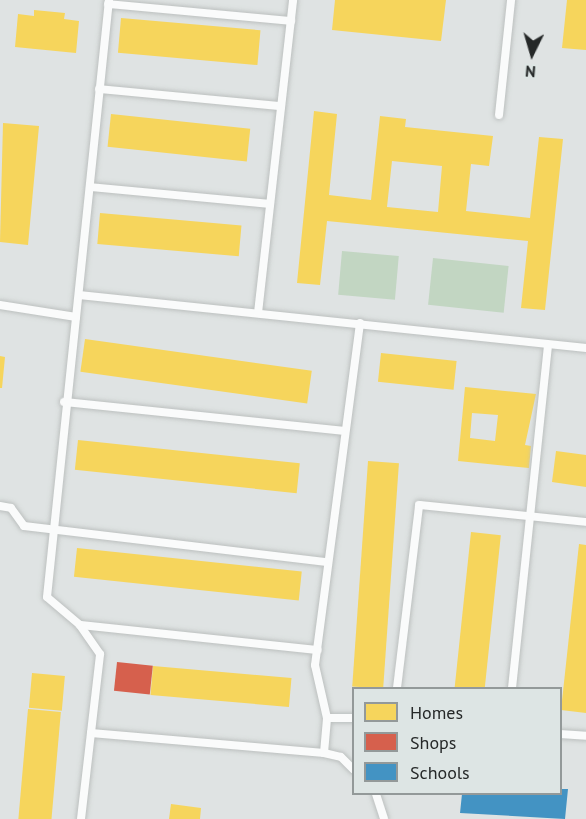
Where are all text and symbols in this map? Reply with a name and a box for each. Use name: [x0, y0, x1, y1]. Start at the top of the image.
north arrow: [502, 24, 562, 84]
text: N: [524, 62, 537, 82]
legend: [352, 687, 562, 795]
text: Homes: [410, 701, 463, 724]
text: Shops: [410, 731, 456, 754]
text: Schools: [410, 761, 470, 784]

